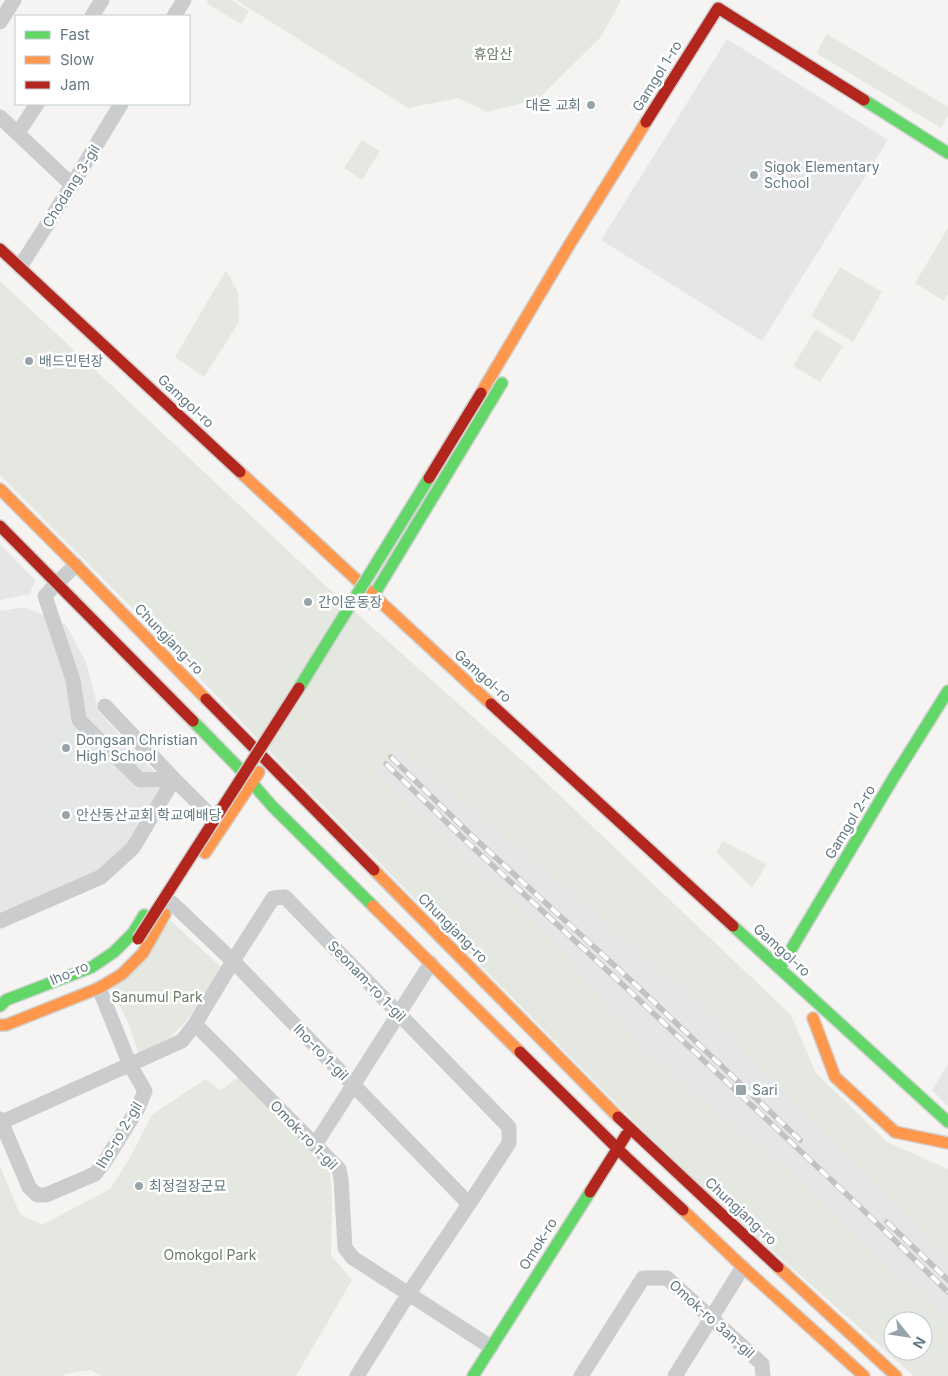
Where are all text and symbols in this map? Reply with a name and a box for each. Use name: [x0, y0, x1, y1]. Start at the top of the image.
legend: [15, 15, 190, 105]
text: Fast: [60, 25, 90, 44]
street label: Gamgol 1-ro: [628, 37, 685, 114]
park label: 휴암산: [474, 45, 512, 62]
text: Slow: [60, 50, 94, 69]
text: Jam: [60, 75, 90, 94]
place label: 대은 교회: [526, 96, 581, 113]
marker: 대은 교회: [585, 99, 597, 111]
street label: Chodang 3-gil: [38, 141, 103, 230]
place label: Sigok Elementary School: [764, 158, 880, 191]
marker: Sigok Elementary School: [748, 169, 760, 181]
place label: 배드민턴장: [39, 352, 104, 369]
marker: 배드민턴장: [23, 355, 35, 367]
street label: Gamgol-ro: [155, 370, 218, 431]
place label: 간이운동장: [318, 593, 383, 610]
marker: 간이운동장: [302, 596, 314, 608]
street label: Chungjang-ro: [131, 600, 207, 678]
street label: Gamgol-ro: [451, 646, 515, 706]
place label: Dongsan Christian High School: [76, 731, 198, 764]
marker: Dongsan Christian High School: [60, 742, 72, 754]
street label: Gamgol 2-ro: [821, 782, 878, 862]
place label: 안산동산교회 학교예배당: [76, 806, 222, 823]
marker: 안산동산교회 학교예배당: [60, 809, 72, 821]
street label: Chungjang-ro: [415, 889, 492, 966]
street label: Gamgol-ro: [750, 920, 814, 980]
street label: Seonam-ro 1-gil: [325, 937, 410, 1024]
street label: Iho-ro: [47, 957, 91, 988]
park label: Sanumul Park: [111, 988, 203, 1005]
street label: Iho-ro 1-gil: [290, 1020, 352, 1083]
place label: Sari: [752, 1081, 778, 1098]
marker: Sari: [734, 1083, 748, 1097]
street label: Omok-ro 1-gil: [267, 1096, 342, 1173]
street label: Iho-ro 2-gil: [92, 1098, 145, 1171]
street label: Chungjang-ro: [702, 1173, 781, 1248]
place label: 최정걸장군묘: [149, 1177, 226, 1194]
marker: 최정걸장군묘: [133, 1180, 145, 1192]
street label: Omok-ro: [515, 1215, 560, 1273]
park label: Omokgol Park: [163, 1246, 257, 1263]
street label: Omok-ro 3an-gil: [666, 1276, 758, 1361]
north arrow: [883, 1311, 933, 1361]
text: N: [910, 1334, 930, 1352]

